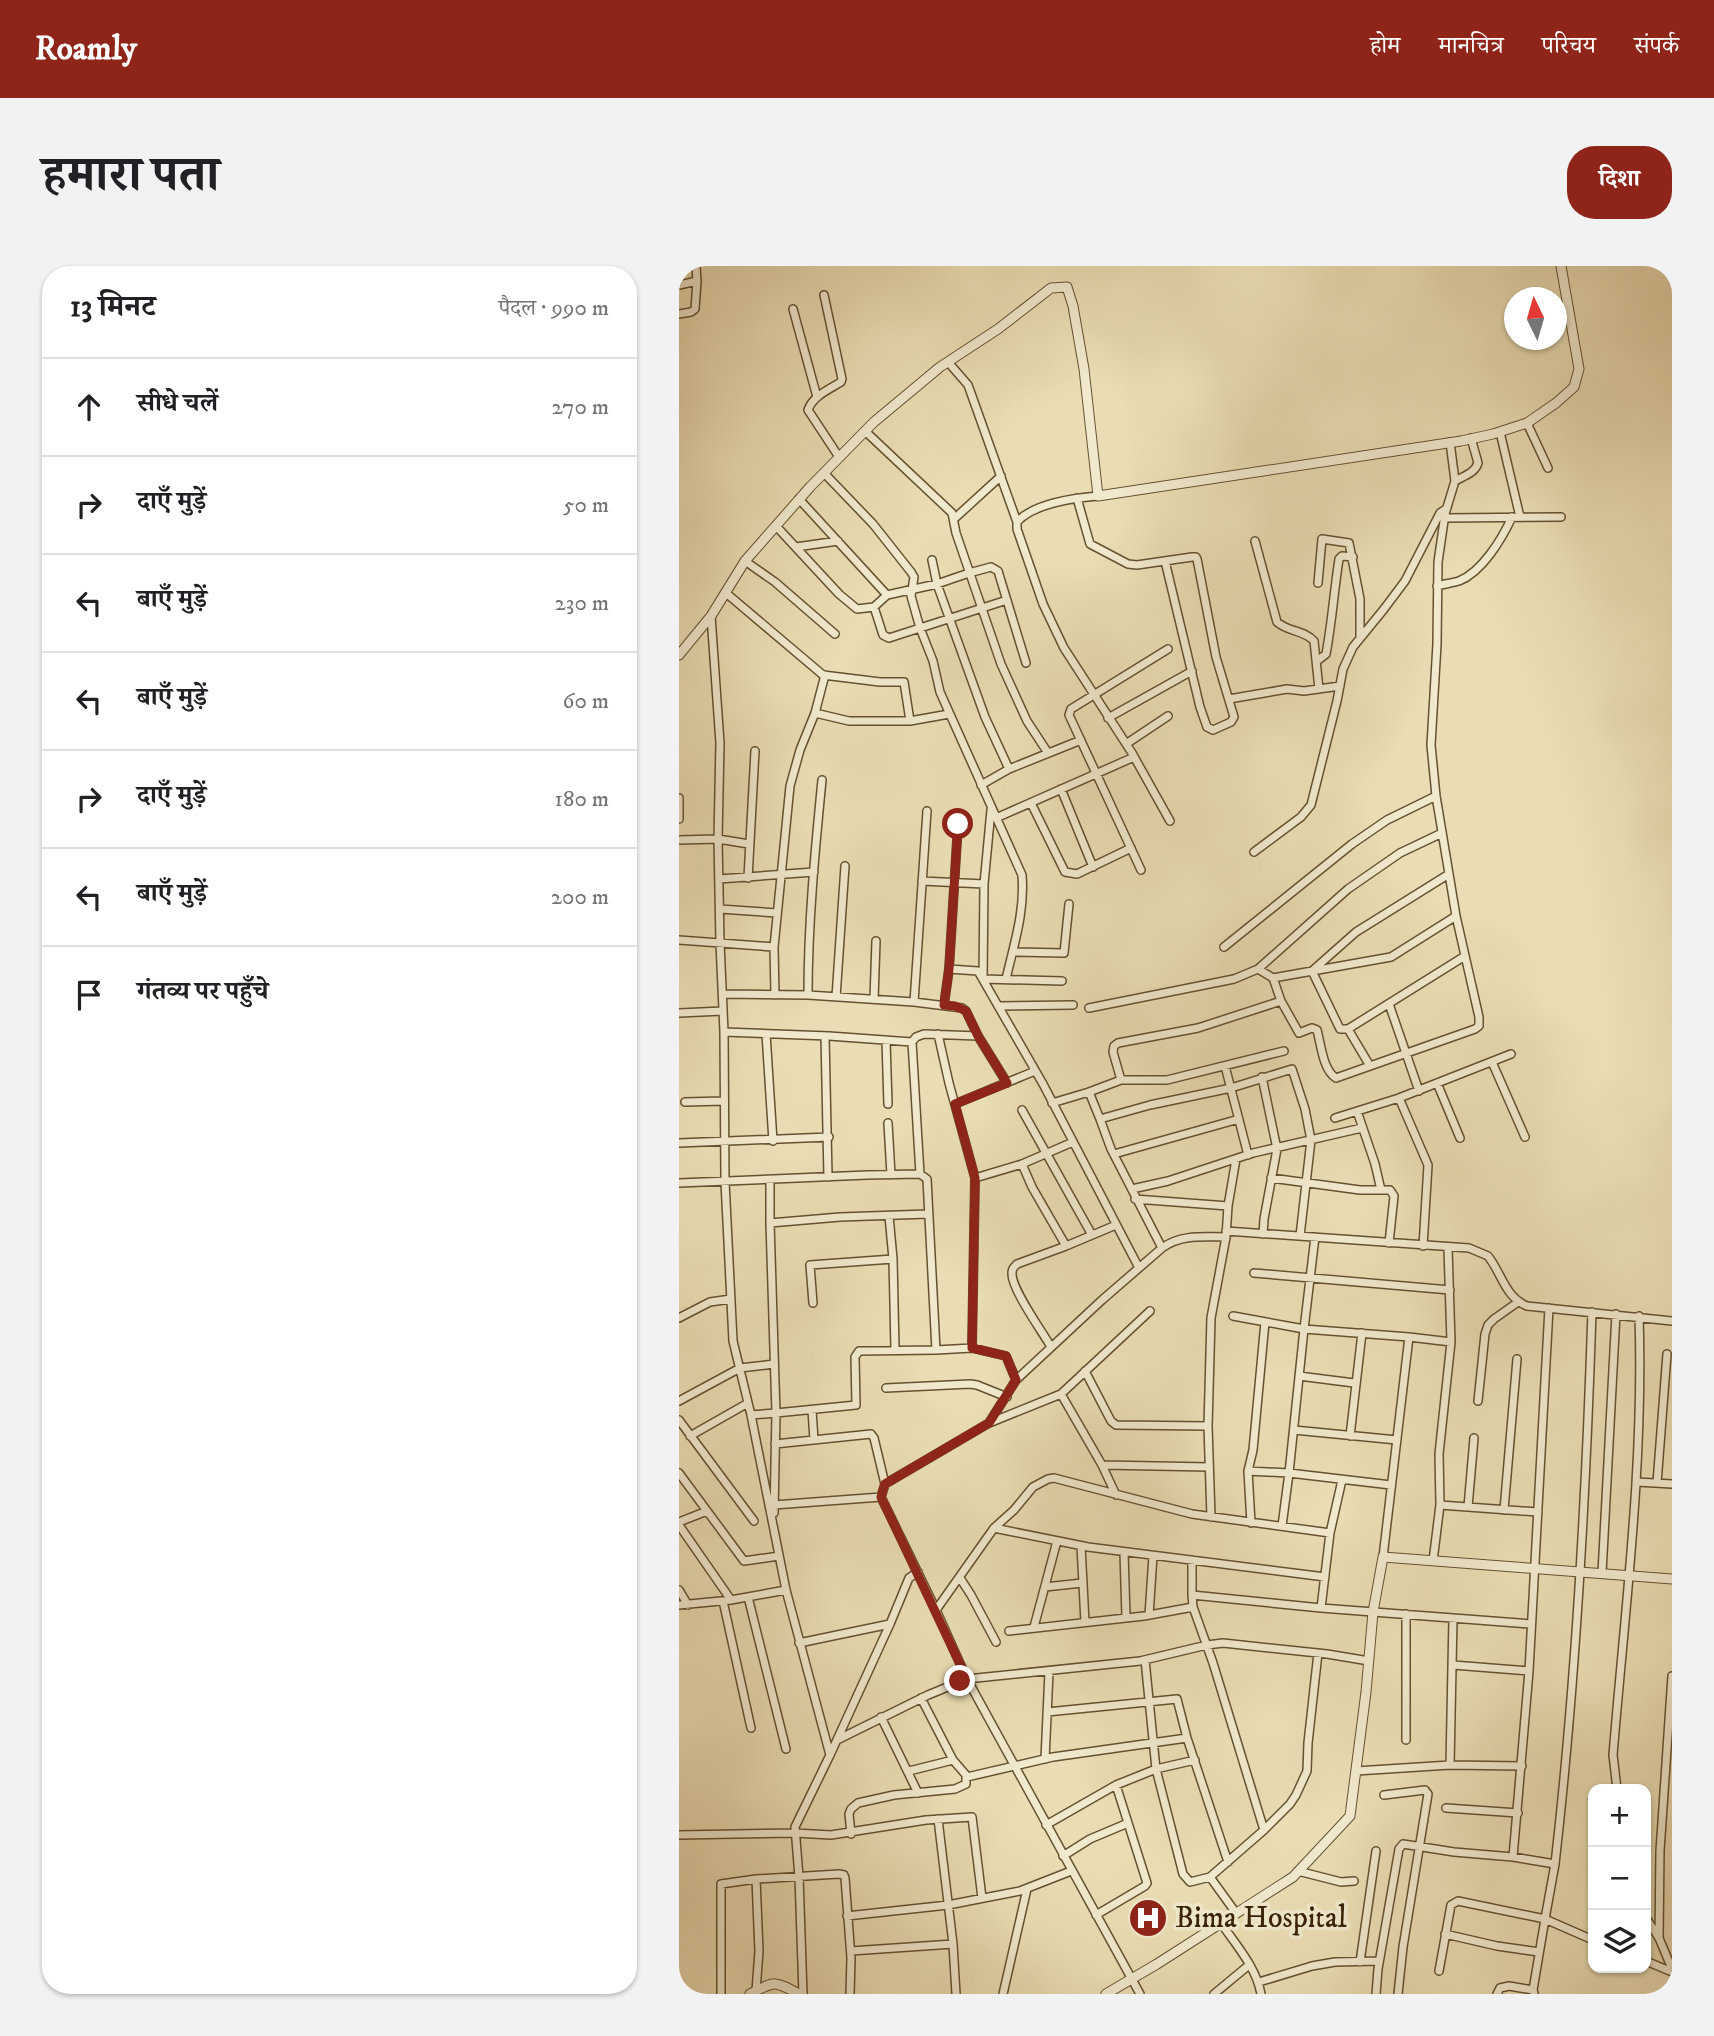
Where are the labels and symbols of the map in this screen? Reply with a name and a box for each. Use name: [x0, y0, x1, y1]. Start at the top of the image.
north arrow: [1504, 287, 1567, 350]
route start: [942, 808, 973, 839]
route end: [944, 1665, 975, 1696]
hospital icon: Bima Hospital: [1127, 1897, 1169, 1939]
place label: Bima Hospital: [1175, 1900, 1347, 1937]

